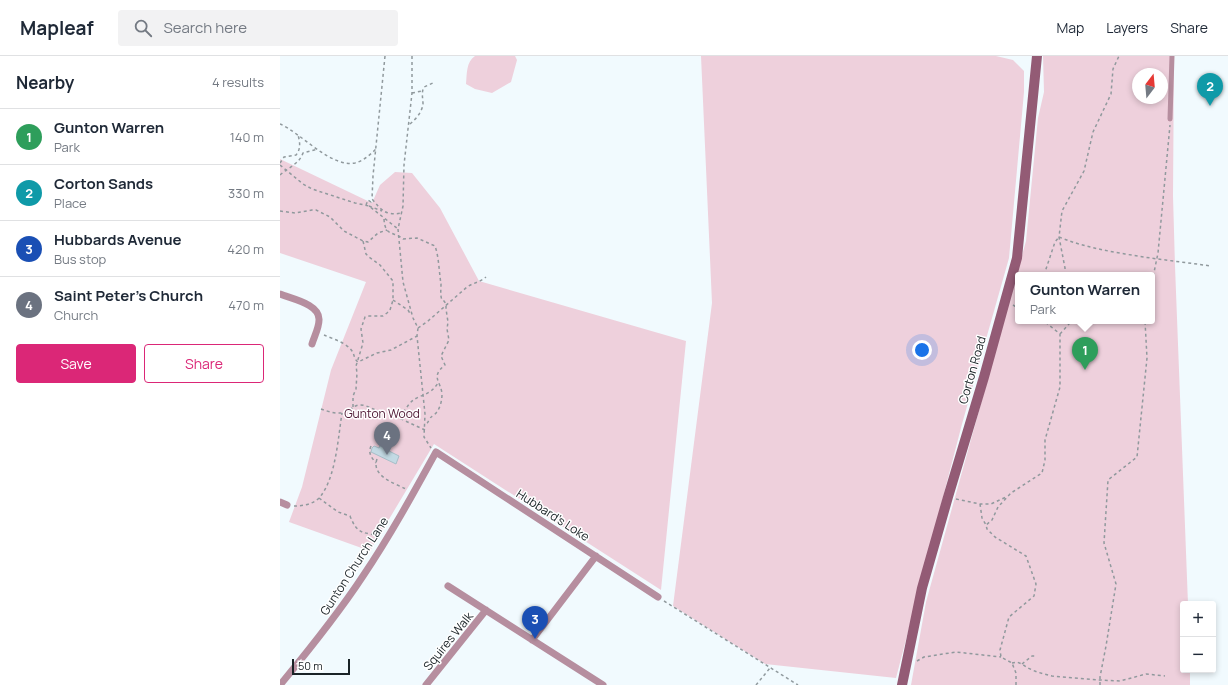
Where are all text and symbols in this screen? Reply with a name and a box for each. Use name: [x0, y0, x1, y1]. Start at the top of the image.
search box: [118, 10, 398, 46]
text: Mapleaf: [20, 15, 94, 41]
icon: search: [132, 17, 154, 39]
text: Search here: [164, 17, 247, 38]
text: Map: [1056, 18, 1084, 37]
text: Layers: [1106, 18, 1148, 37]
text: Share: [1170, 18, 1208, 37]
north arrow: [1132, 68, 1168, 104]
text: Nearby: [16, 71, 74, 94]
text: 4 results: [212, 73, 264, 91]
pin: 2: [1197, 73, 1223, 106]
text: Gunton Warren: [54, 117, 164, 138]
text: 1: [26, 128, 32, 146]
text: 140 m: [230, 128, 264, 146]
text: Park: [54, 138, 80, 156]
text: Corton Sands: [54, 173, 153, 194]
text: 2: [25, 184, 33, 202]
text: 330 m: [228, 184, 264, 202]
text: Place: [54, 194, 87, 212]
text: Hubbards Avenue: [54, 229, 182, 250]
text: 3: [25, 240, 33, 258]
text: 420 m: [227, 240, 264, 258]
text: Bus stop: [54, 250, 106, 268]
popup: [1015, 272, 1155, 324]
text: Gunton Warren: [1030, 279, 1140, 300]
text: Saint Peter's Church: [54, 285, 203, 306]
text: 4: [25, 296, 33, 314]
text: 470 m: [228, 296, 264, 314]
text: Park: [1030, 300, 1056, 318]
text: Church: [54, 306, 98, 324]
street label: Corton Road: [954, 334, 990, 406]
pin: 1: [1072, 337, 1098, 370]
your location: [912, 340, 932, 360]
button: Save: [16, 344, 136, 383]
button: Share: [144, 344, 264, 383]
park label: Gunton Wood: [344, 405, 420, 422]
pin: 4: [374, 422, 400, 455]
street label: Hubbard's Loke: [513, 485, 593, 545]
street label: Gunton Church Lane: [316, 514, 392, 618]
map controls: [1180, 601, 1216, 673]
button: +: [1180, 601, 1216, 637]
pin: 3: [522, 606, 548, 639]
street label: Squires Walk: [419, 607, 477, 674]
button: −: [1180, 637, 1216, 673]
scale bar: [292, 657, 350, 676]
text: 50 m: [298, 658, 323, 673]

